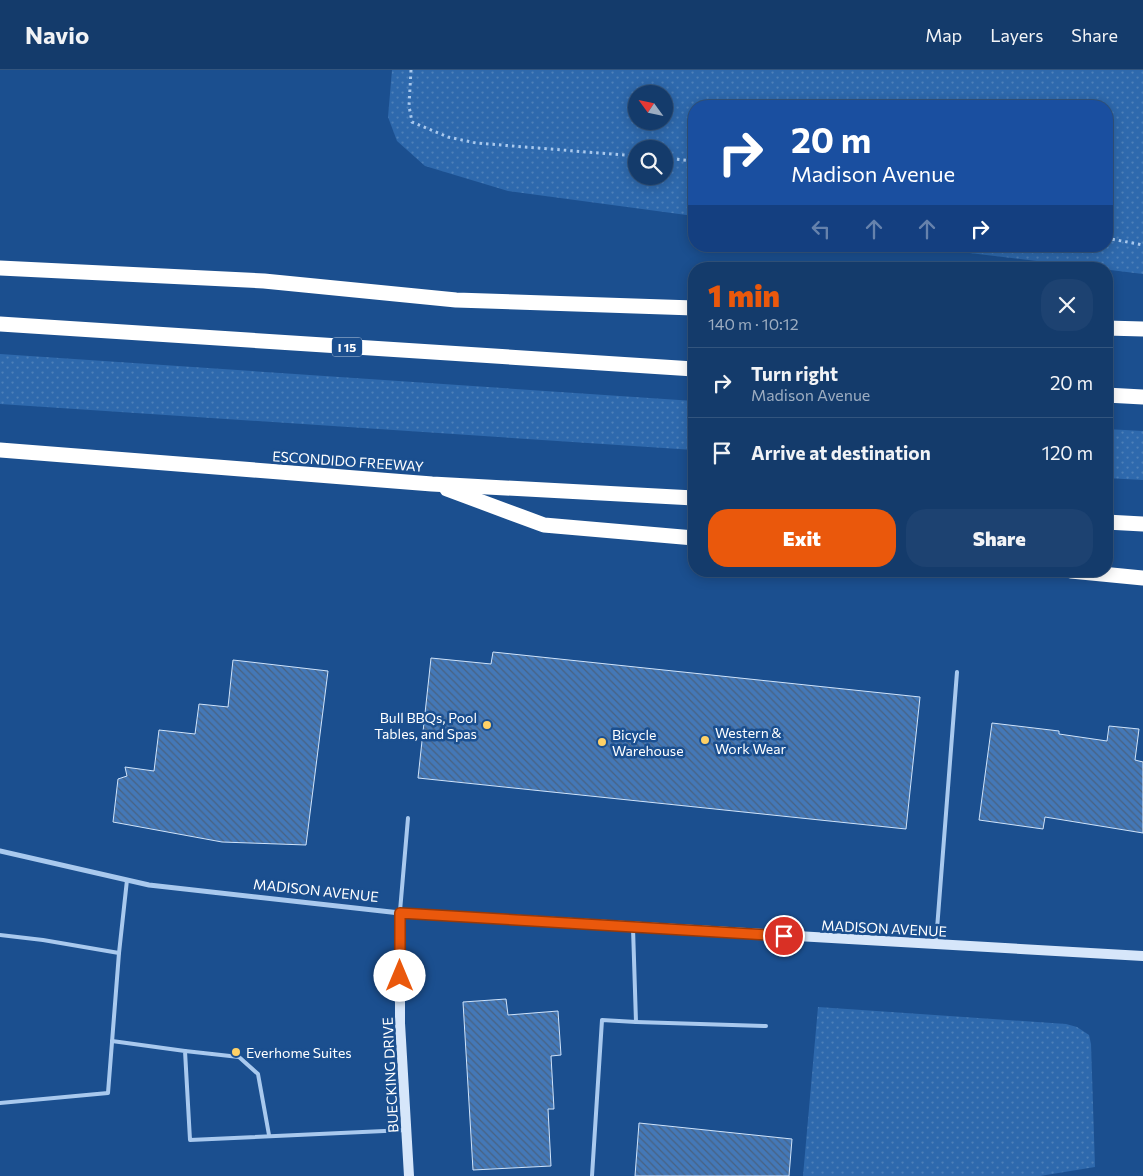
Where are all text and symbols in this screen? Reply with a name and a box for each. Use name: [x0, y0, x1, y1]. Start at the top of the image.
text: Navio: [25, 20, 89, 49]
text: Map: [925, 24, 962, 46]
text: Layers: [990, 24, 1043, 46]
text: Share: [1071, 24, 1118, 46]
north arrow: [628, 85, 672, 130]
map controls: [628, 85, 673, 185]
text: 20 m: [791, 117, 871, 160]
icon: right: [708, 120, 773, 185]
button: search: [628, 140, 673, 185]
text: Madison Avenue: [791, 160, 955, 187]
icon: left: [807, 215, 835, 243]
icon: ahead: [860, 215, 888, 243]
icon: ahead: [913, 215, 941, 243]
icon: right: [966, 215, 994, 243]
text: 1 min: [708, 276, 780, 313]
button: close: [1041, 279, 1093, 331]
text: 140 m · 10:12: [708, 314, 799, 333]
road number: I 15: [332, 338, 362, 356]
text: Turn right: [751, 362, 838, 385]
icon: right: [708, 369, 736, 397]
text: 20 m: [1050, 371, 1093, 394]
text: Madison Avenue: [751, 385, 870, 404]
icon: arrive: [708, 439, 736, 467]
text: Arrive at destination: [751, 441, 931, 464]
text: 120 m: [1042, 441, 1093, 464]
street label: ESCONDIDO FREEWAY: [272, 447, 424, 475]
button: Exit: [708, 509, 896, 567]
button: Share: [906, 509, 1093, 567]
place label: Bull BBQs, Pool Tables, and Spas: [374, 709, 477, 742]
marker: Bull BBQs, Pool Tables, and Spas: [481, 719, 493, 731]
place label: Western & Work Wear: [715, 724, 787, 757]
place label: Bicycle Warehouse: [612, 726, 684, 759]
marker: Western & Work Wear: [699, 734, 711, 746]
marker: Bicycle Warehouse: [596, 736, 608, 748]
street label: MADISON AVENUE: [253, 875, 379, 905]
pin: [763, 915, 805, 957]
street label: MADISON AVENUE: [821, 916, 947, 940]
icon: arrive: [770, 922, 798, 950]
position arrow: [373, 949, 425, 1001]
street label: BUECKING DRIVE: [378, 1017, 402, 1133]
place label: Everhome Suites: [246, 1044, 352, 1061]
marker: Everhome Suites: [230, 1046, 242, 1058]

